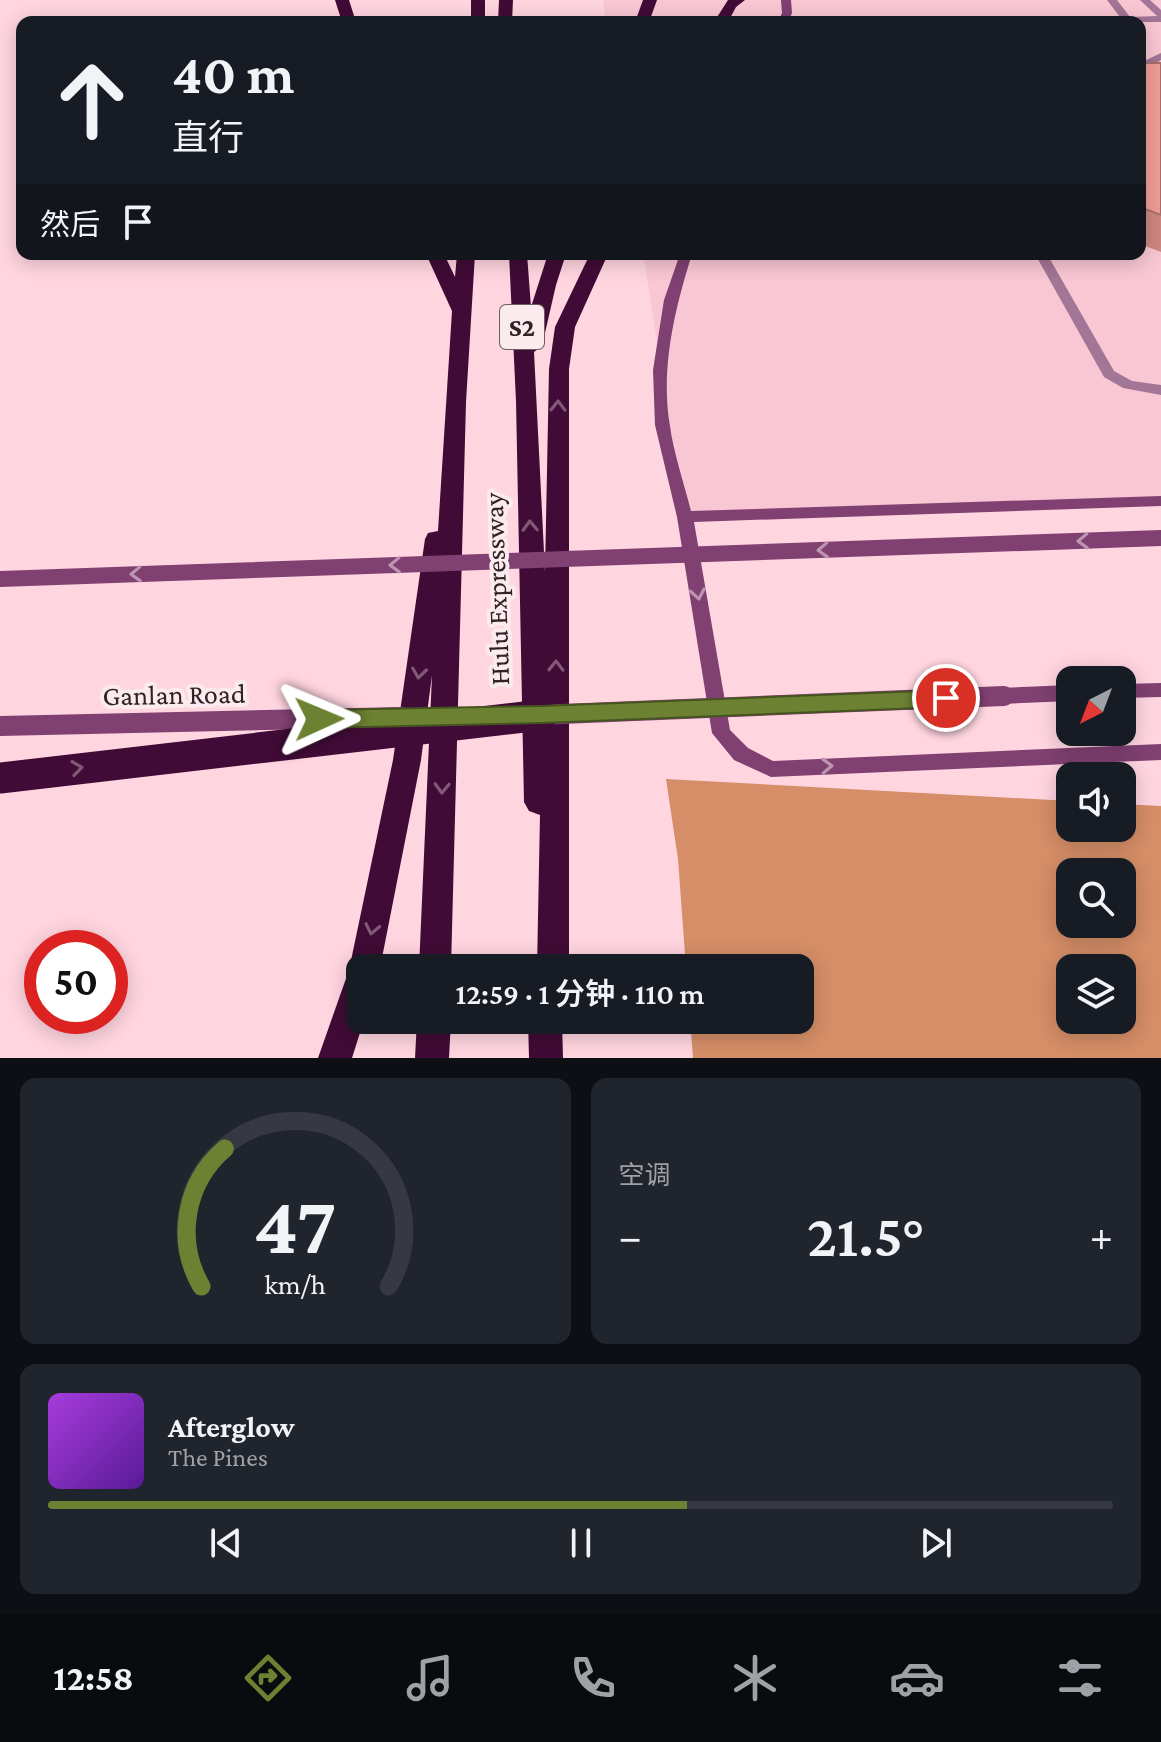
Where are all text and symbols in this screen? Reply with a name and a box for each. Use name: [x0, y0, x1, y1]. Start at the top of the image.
text: 40 m: [172, 43, 294, 105]
icon: ahead: [40, 48, 144, 152]
text: 直行: [172, 118, 244, 158]
icon: arrive: [116, 200, 160, 244]
text: 然后: [40, 208, 100, 241]
road number: S2: [500, 305, 544, 349]
one-way arrow: [549, 399, 567, 412]
street label: Hulu Expressway: [478, 491, 515, 686]
one-way arrow: [522, 519, 539, 532]
one-way arrow: [1076, 532, 1089, 549]
one-way arrow: [816, 541, 829, 558]
one-way arrow: [388, 556, 401, 573]
one-way arrow: [129, 566, 142, 583]
one-way arrow: [688, 587, 705, 600]
one-way arrow: [547, 659, 565, 672]
pin: [912, 664, 980, 732]
north arrow: [1056, 666, 1136, 746]
map controls: [1056, 666, 1136, 1034]
one-way arrow: [410, 667, 427, 680]
icon: arrive: [924, 676, 968, 720]
position arrow: [277, 677, 361, 761]
street label: Ganlan Road: [102, 678, 246, 711]
one-way arrow: [821, 758, 834, 775]
one-way arrow: [70, 760, 84, 777]
button: sound: [1056, 762, 1136, 842]
one-way arrow: [433, 782, 450, 795]
button: search: [1056, 858, 1136, 938]
one-way arrow: [364, 922, 381, 935]
speed limit sign: 50: [24, 930, 128, 1034]
button: layers: [1056, 954, 1136, 1034]
text: 12:59 · 1 分钟 · 110 m: [455, 977, 705, 1010]
text: 空调: [619, 1161, 671, 1190]
text: 47: [254, 1178, 337, 1271]
text: 21.5°: [807, 1202, 924, 1269]
text: −: [619, 1212, 642, 1260]
text: +: [1090, 1212, 1113, 1260]
text: km/h: [264, 1268, 326, 1300]
text: Afterglow: [168, 1410, 295, 1443]
text: The Pines: [168, 1443, 268, 1472]
icon: previous: [204, 1521, 248, 1565]
icon: pause: [559, 1521, 603, 1565]
icon: next: [914, 1521, 958, 1565]
icon: directions: [240, 1650, 296, 1706]
icon: music: [402, 1650, 458, 1706]
icon: phone: [565, 1650, 621, 1706]
icon: climate: [727, 1650, 783, 1706]
icon: car: [889, 1650, 945, 1706]
icon: filters: [1052, 1650, 1108, 1706]
text: 12:58: [53, 1658, 134, 1698]

